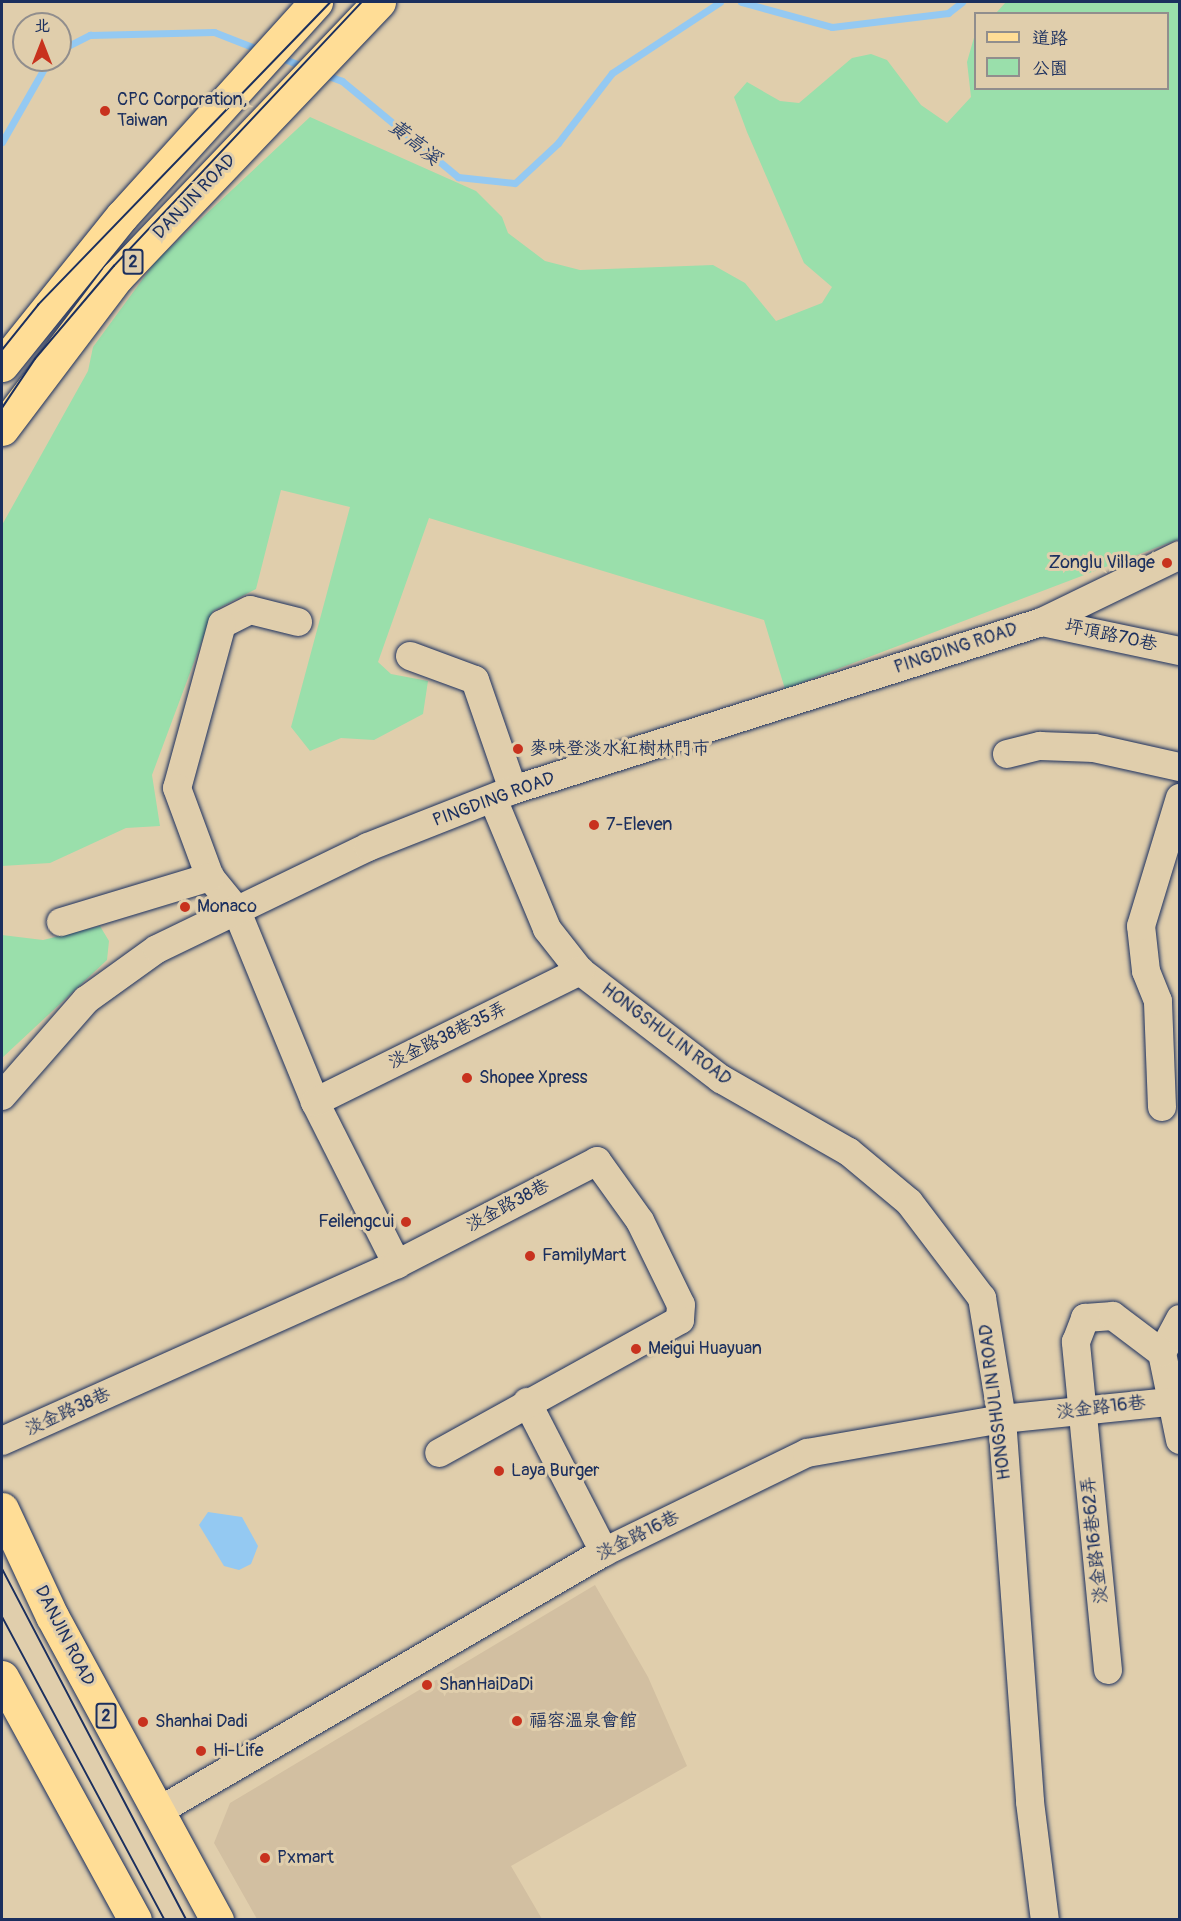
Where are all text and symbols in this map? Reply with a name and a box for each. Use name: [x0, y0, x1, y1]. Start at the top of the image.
north arrow: [12, 12, 72, 72]
legend: [974, 12, 1169, 90]
text: 北: [34, 16, 50, 36]
text: 道路: [1032, 27, 1068, 50]
text: 公園: [1032, 57, 1068, 80]
place label: CPC Corporation, Taiwan: [117, 90, 247, 132]
marker: CPC Corporation, Taiwan: [98, 104, 112, 118]
water label: 黃高溪: [384, 114, 446, 170]
street label: DANJIN ROAD: [149, 150, 241, 244]
road number: 2: [122, 249, 144, 275]
place label: Zonglu Village: [1049, 552, 1155, 574]
marker: Zonglu Village: [1160, 556, 1174, 570]
street label: 坪頂路70巷: [1063, 616, 1159, 656]
street label: PINGDING ROAD: [892, 619, 1020, 679]
place label: 麥味登淡水紅樹林門市: [530, 738, 710, 760]
marker: 麥味登淡水紅樹林門市: [511, 742, 525, 756]
street label: PINGDING ROAD: [430, 768, 558, 832]
place label: 7-Eleven: [606, 814, 673, 836]
marker: 7-Eleven: [587, 818, 601, 832]
place label: Monaco: [197, 896, 257, 918]
marker: Monaco: [178, 900, 192, 914]
street label: HONGSHULIN ROAD: [597, 979, 735, 1091]
street label: 淡金路38巷35弄: [385, 998, 511, 1074]
place label: Shopee Xpress: [479, 1067, 588, 1089]
marker: Shopee Xpress: [460, 1071, 474, 1085]
street label: 淡金路38巷: [463, 1175, 553, 1237]
place label: Feilengcui: [318, 1211, 394, 1233]
marker: Feilengcui: [399, 1215, 413, 1229]
place label: FamilyMart: [542, 1245, 626, 1267]
marker: FamilyMart: [523, 1249, 537, 1263]
street label: HONGSHULIN ROAD: [976, 1323, 1016, 1481]
place label: Meigui Huayuan: [648, 1338, 762, 1360]
marker: Meigui Huayuan: [629, 1342, 643, 1356]
street label: 淡金路38巷: [22, 1384, 114, 1440]
street label: 淡金路16巷: [1055, 1393, 1147, 1423]
place label: Laya Burger: [511, 1460, 600, 1482]
marker: Laya Burger: [492, 1464, 506, 1478]
street label: 淡金路16巷62弄: [1078, 1475, 1112, 1605]
street label: 淡金路16巷: [593, 1507, 683, 1565]
street label: DANJIN ROAD: [29, 1582, 99, 1690]
place label: ShanHaiDaDi: [439, 1674, 533, 1696]
marker: ShanHaiDaDi: [420, 1678, 434, 1692]
road number: 2: [96, 1703, 116, 1729]
place label: 福容溫泉會館: [529, 1710, 637, 1732]
place label: Shanhai Dadi: [155, 1711, 248, 1733]
marker: 福容溫泉會館: [510, 1714, 524, 1728]
marker: Shanhai Dadi: [136, 1715, 150, 1729]
place label: Hi-Life: [213, 1740, 264, 1762]
marker: Hi-Life: [194, 1744, 208, 1758]
place label: Pxmart: [277, 1847, 334, 1869]
marker: Pxmart: [258, 1851, 272, 1865]

